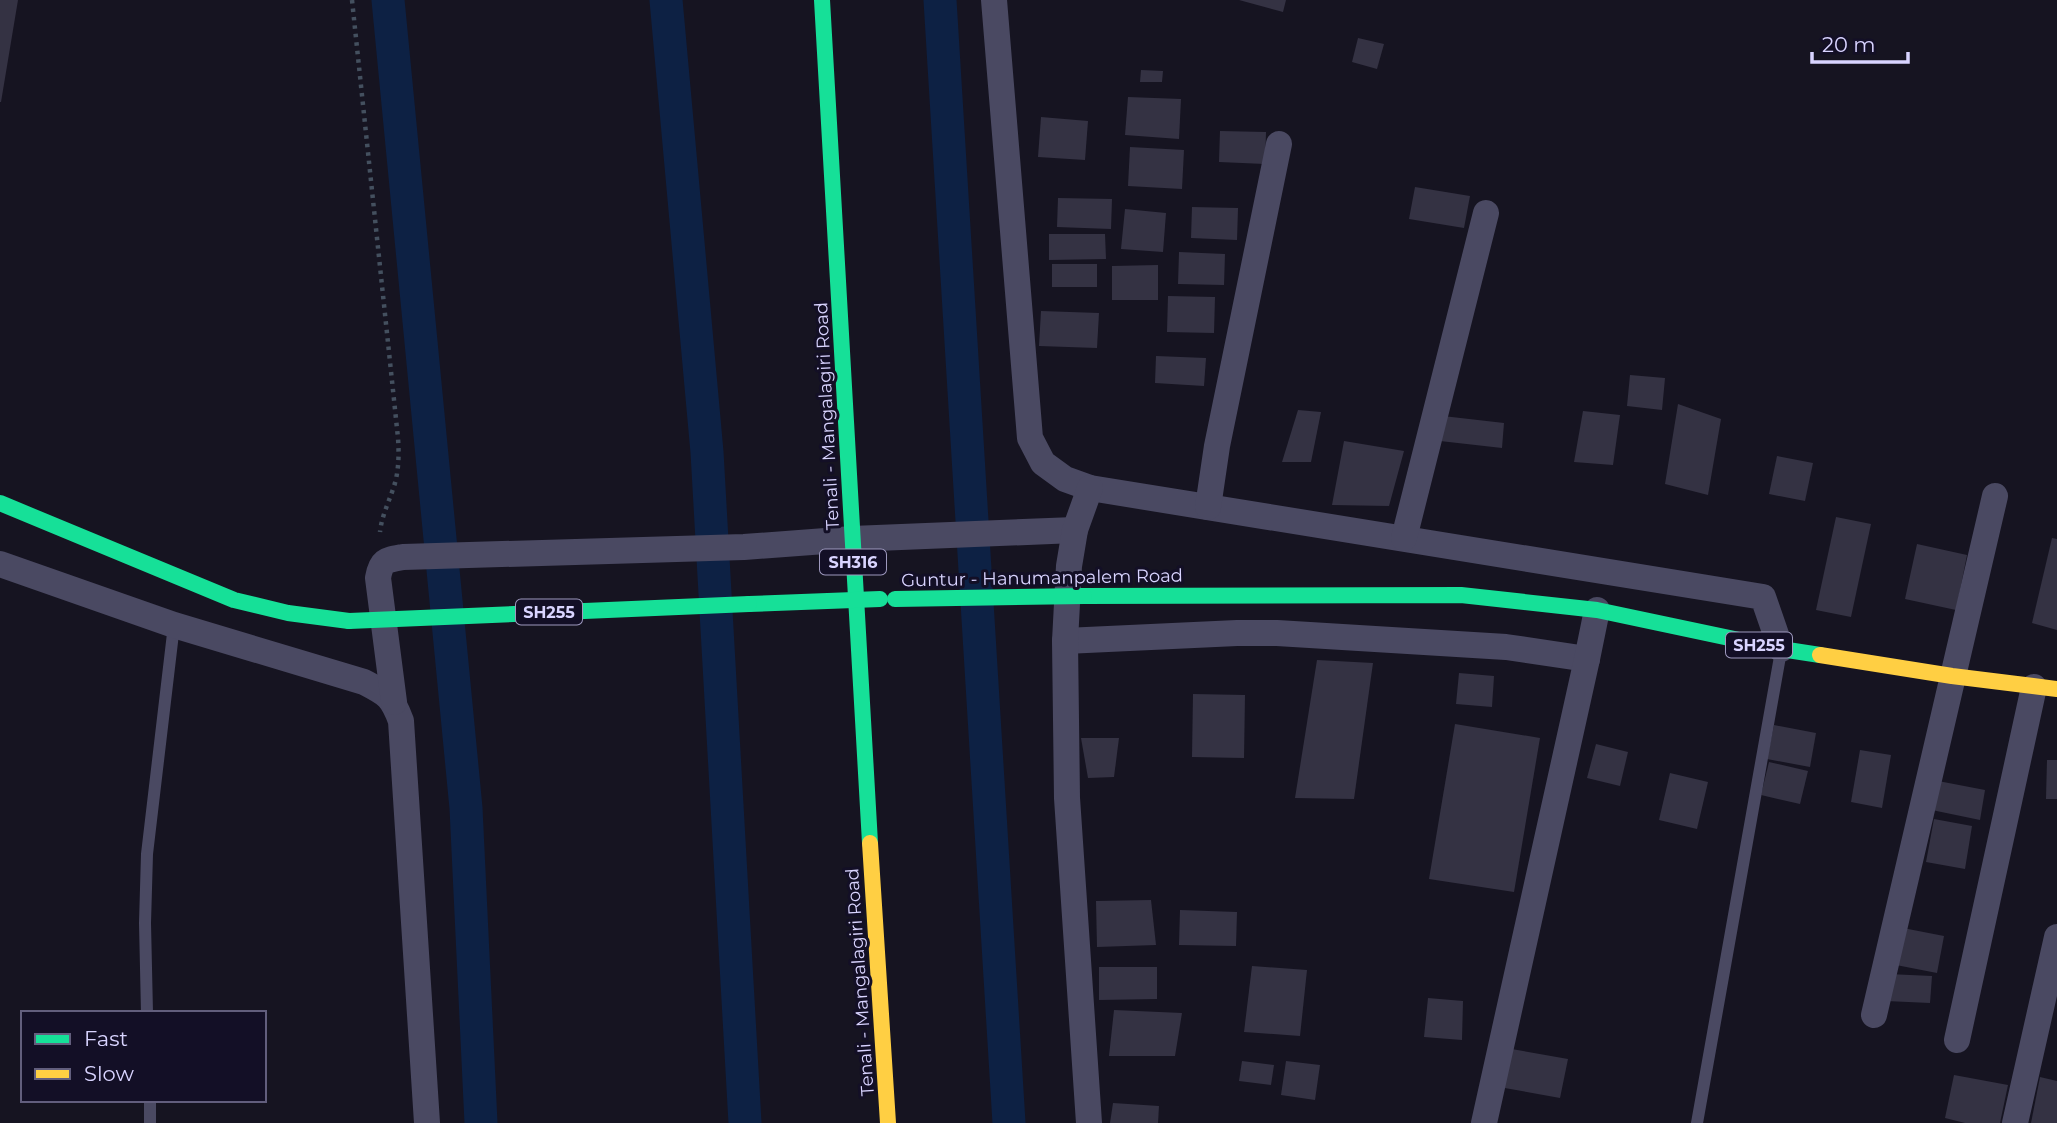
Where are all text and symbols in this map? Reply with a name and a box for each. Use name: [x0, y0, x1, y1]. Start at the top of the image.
scale bar: [1812, 21, 1908, 65]
text: 20 m: [1822, 32, 1876, 57]
street label: Tenali - Mangalagiri Road: [810, 301, 844, 531]
road number: SH316: [820, 550, 886, 575]
street label: Guntur - Hanumanpalem Road: [901, 565, 1183, 591]
road number: SH255: [516, 600, 582, 624]
road number: SH255: [1726, 632, 1792, 658]
street label: Tenali - Mangalagiri Road: [841, 867, 879, 1097]
legend: [21, 1011, 266, 1102]
text: Fast: [84, 1026, 128, 1051]
text: Slow: [84, 1061, 134, 1086]

